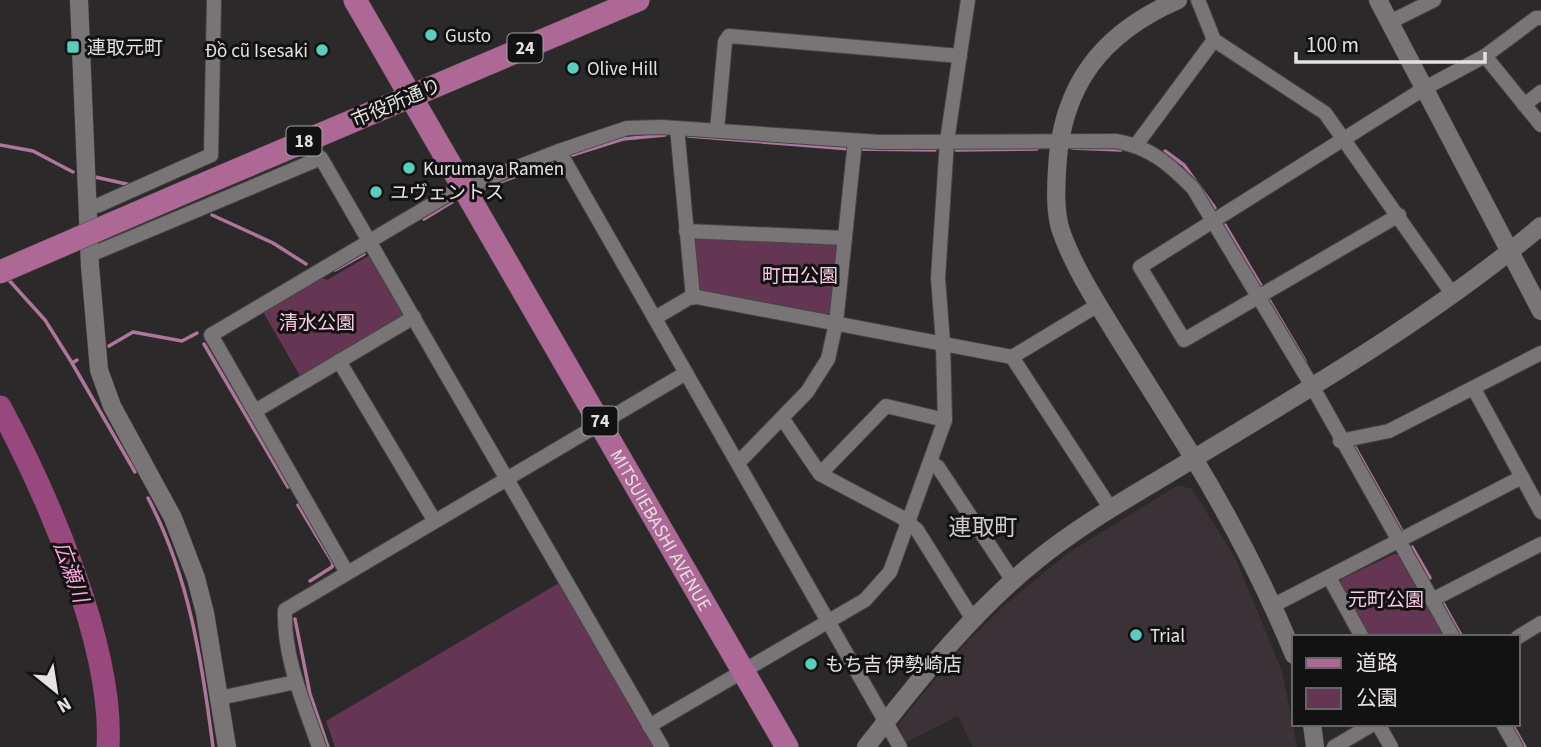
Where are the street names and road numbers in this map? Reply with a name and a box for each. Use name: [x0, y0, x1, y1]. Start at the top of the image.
road number: 24: [508, 33, 542, 62]
street label: 市役所通り: [348, 72, 446, 134]
road number: 18: [286, 126, 322, 156]
road number: 74: [582, 407, 618, 436]
street label: MITSUIEBASHI AVENUE: [603, 445, 718, 617]

